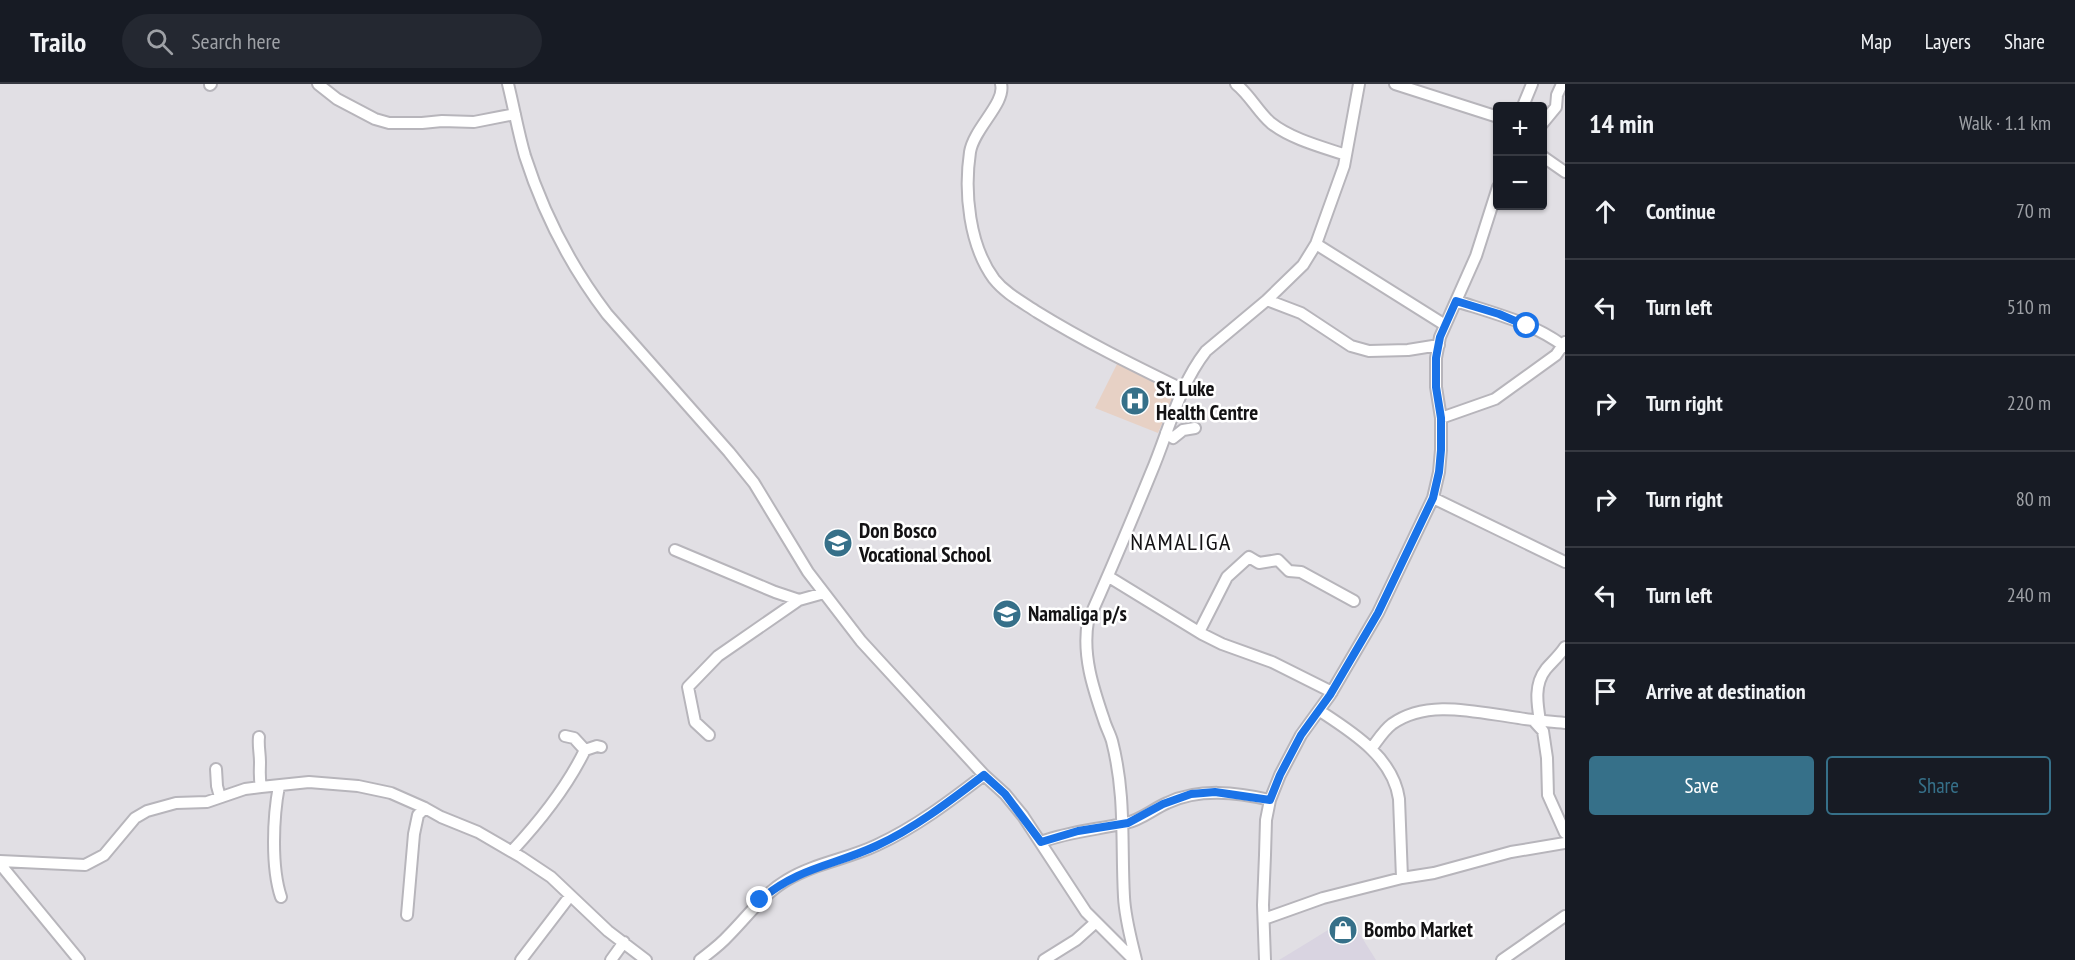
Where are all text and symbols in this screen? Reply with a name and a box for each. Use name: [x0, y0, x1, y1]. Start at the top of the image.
search box: [122, 14, 542, 68]
text: Trailo: [30, 23, 86, 60]
icon: search: [143, 25, 176, 58]
text: Search here: [191, 27, 281, 55]
text: Map: [1861, 28, 1892, 55]
text: Layers: [1925, 28, 1971, 55]
text: Share: [2004, 28, 2045, 55]
map controls: [1493, 102, 1547, 210]
button: +: [1493, 102, 1547, 156]
text: 14 min: [1589, 107, 1654, 140]
text: Walk · 1.1 km: [1959, 110, 2051, 136]
button: −: [1493, 156, 1547, 210]
icon: ahead: [1589, 195, 1622, 228]
text: Continue: [1646, 197, 1716, 225]
text: 70 m: [2016, 198, 2051, 224]
icon: left: [1589, 291, 1622, 324]
text: Turn left: [1646, 293, 1712, 321]
text: 510 m: [2007, 294, 2051, 320]
route start: [1513, 312, 1539, 338]
place label: St. Luke Health Centre: [1156, 375, 1258, 426]
hospital icon: St. Luke Health Centre: [1119, 385, 1151, 417]
icon: right: [1589, 387, 1622, 420]
text: Turn right: [1646, 389, 1723, 417]
text: 220 m: [2007, 390, 2051, 416]
icon: right: [1589, 483, 1622, 516]
text: Turn right: [1646, 485, 1723, 513]
text: 80 m: [2016, 486, 2051, 512]
place label: Don Bosco Vocational School: [858, 517, 992, 568]
district label: NAMALIGA: [1130, 526, 1232, 557]
school or university icon: Don Bosco Vocational School: [822, 527, 854, 559]
icon: left: [1589, 579, 1622, 612]
text: Turn left: [1646, 581, 1712, 609]
text: 240 m: [2007, 582, 2051, 608]
school or university icon: Namaliga p/s: [991, 598, 1023, 630]
place label: Namaliga p/s: [1028, 600, 1127, 627]
icon: arrive: [1589, 675, 1622, 708]
text: Arrive at destination: [1646, 677, 1806, 705]
button: Save: [1589, 756, 1814, 815]
button: Share: [1826, 756, 2051, 815]
route end: [746, 886, 772, 912]
shop icon: Bombo Market: [1327, 914, 1359, 946]
place label: Bombo Market: [1364, 916, 1473, 943]

